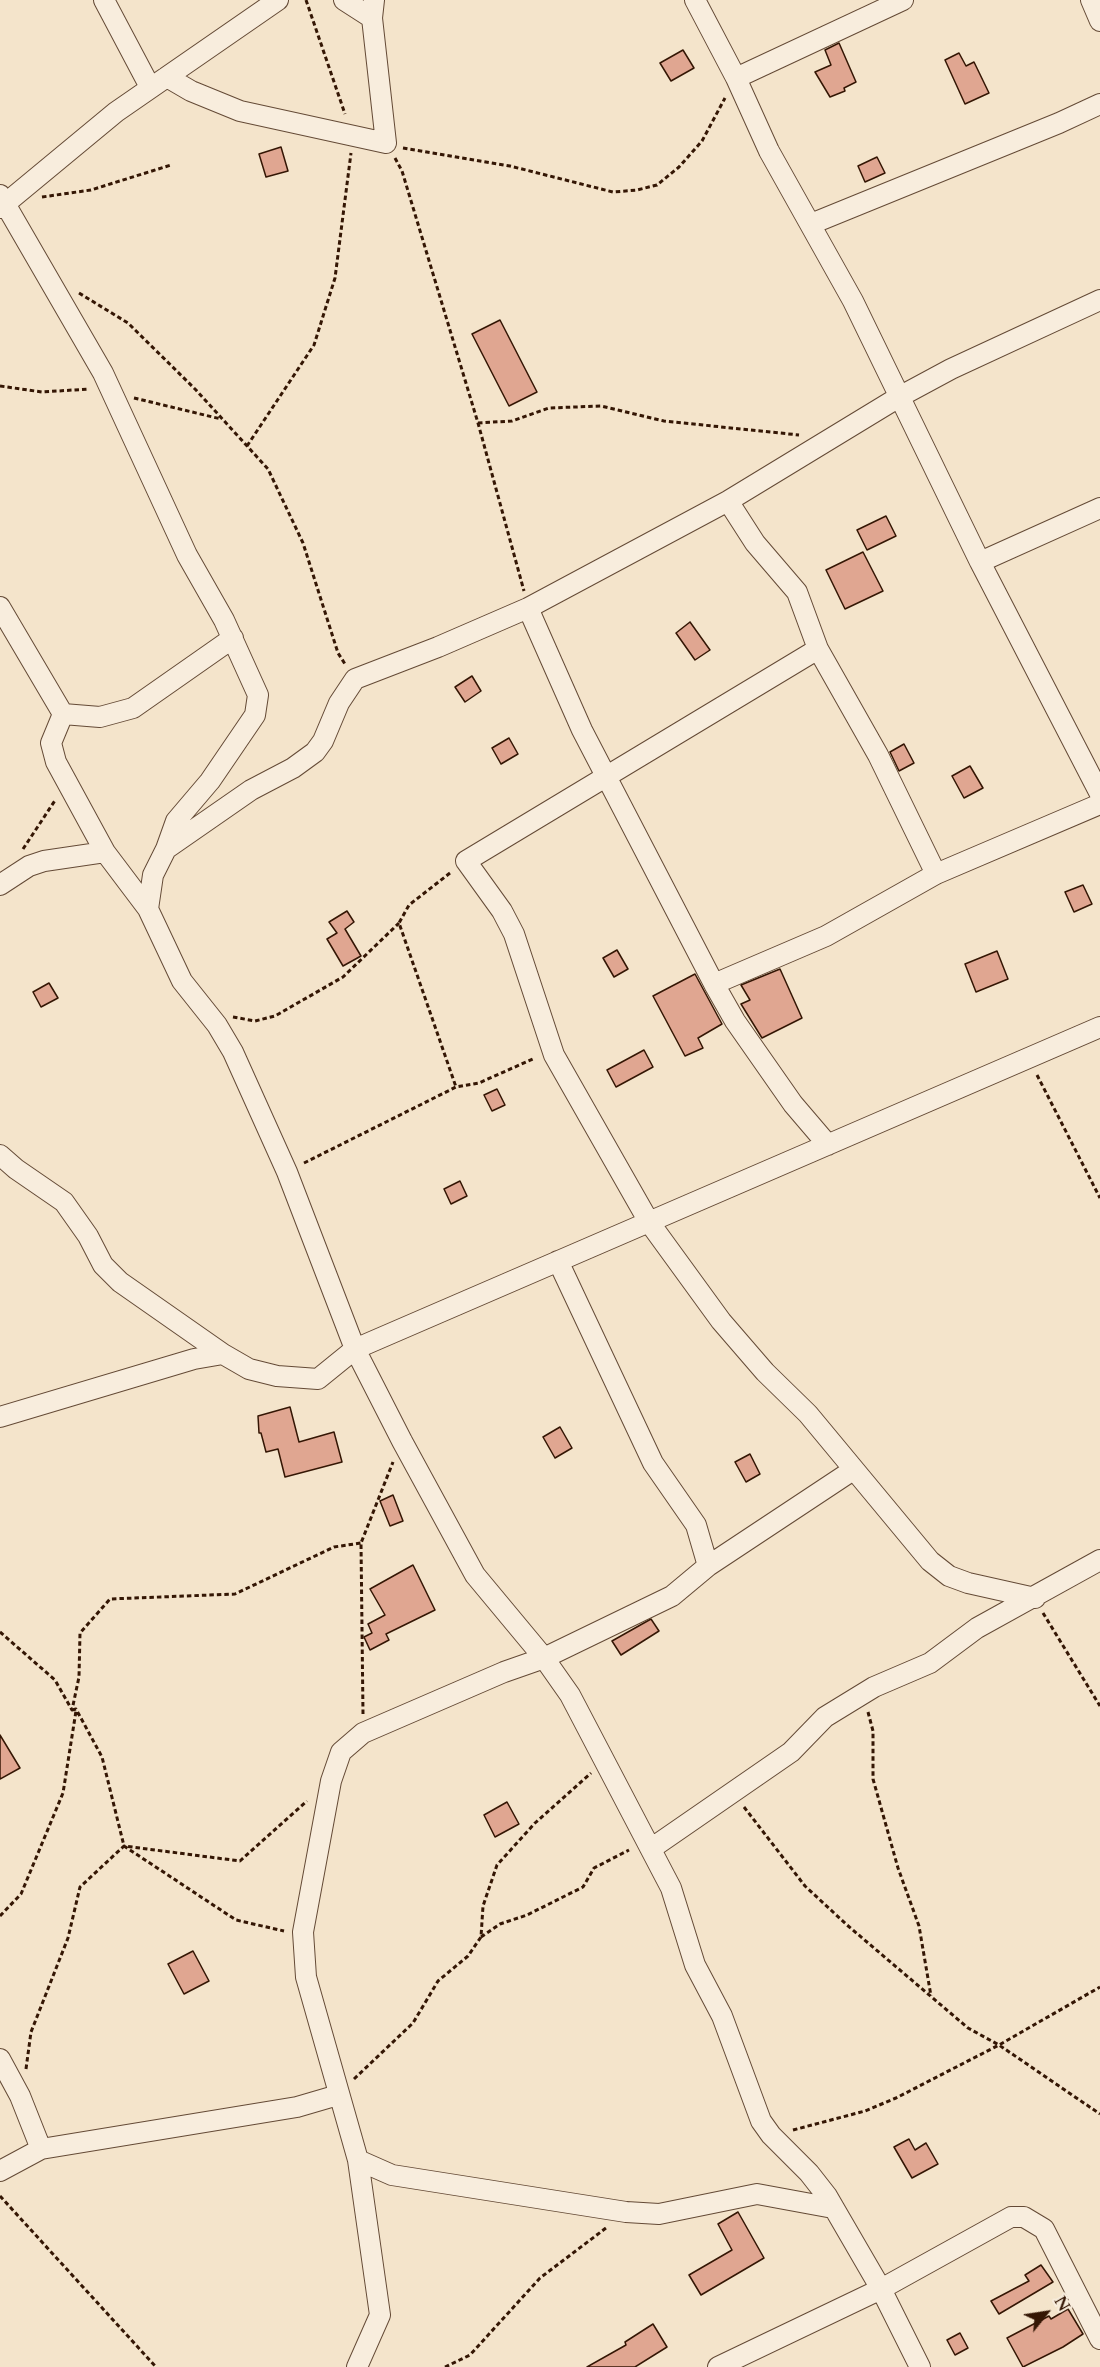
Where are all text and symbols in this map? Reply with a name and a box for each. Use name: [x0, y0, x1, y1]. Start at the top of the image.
north arrow: [1016, 2283, 1076, 2343]
text: N: [1049, 2292, 1075, 2316]

